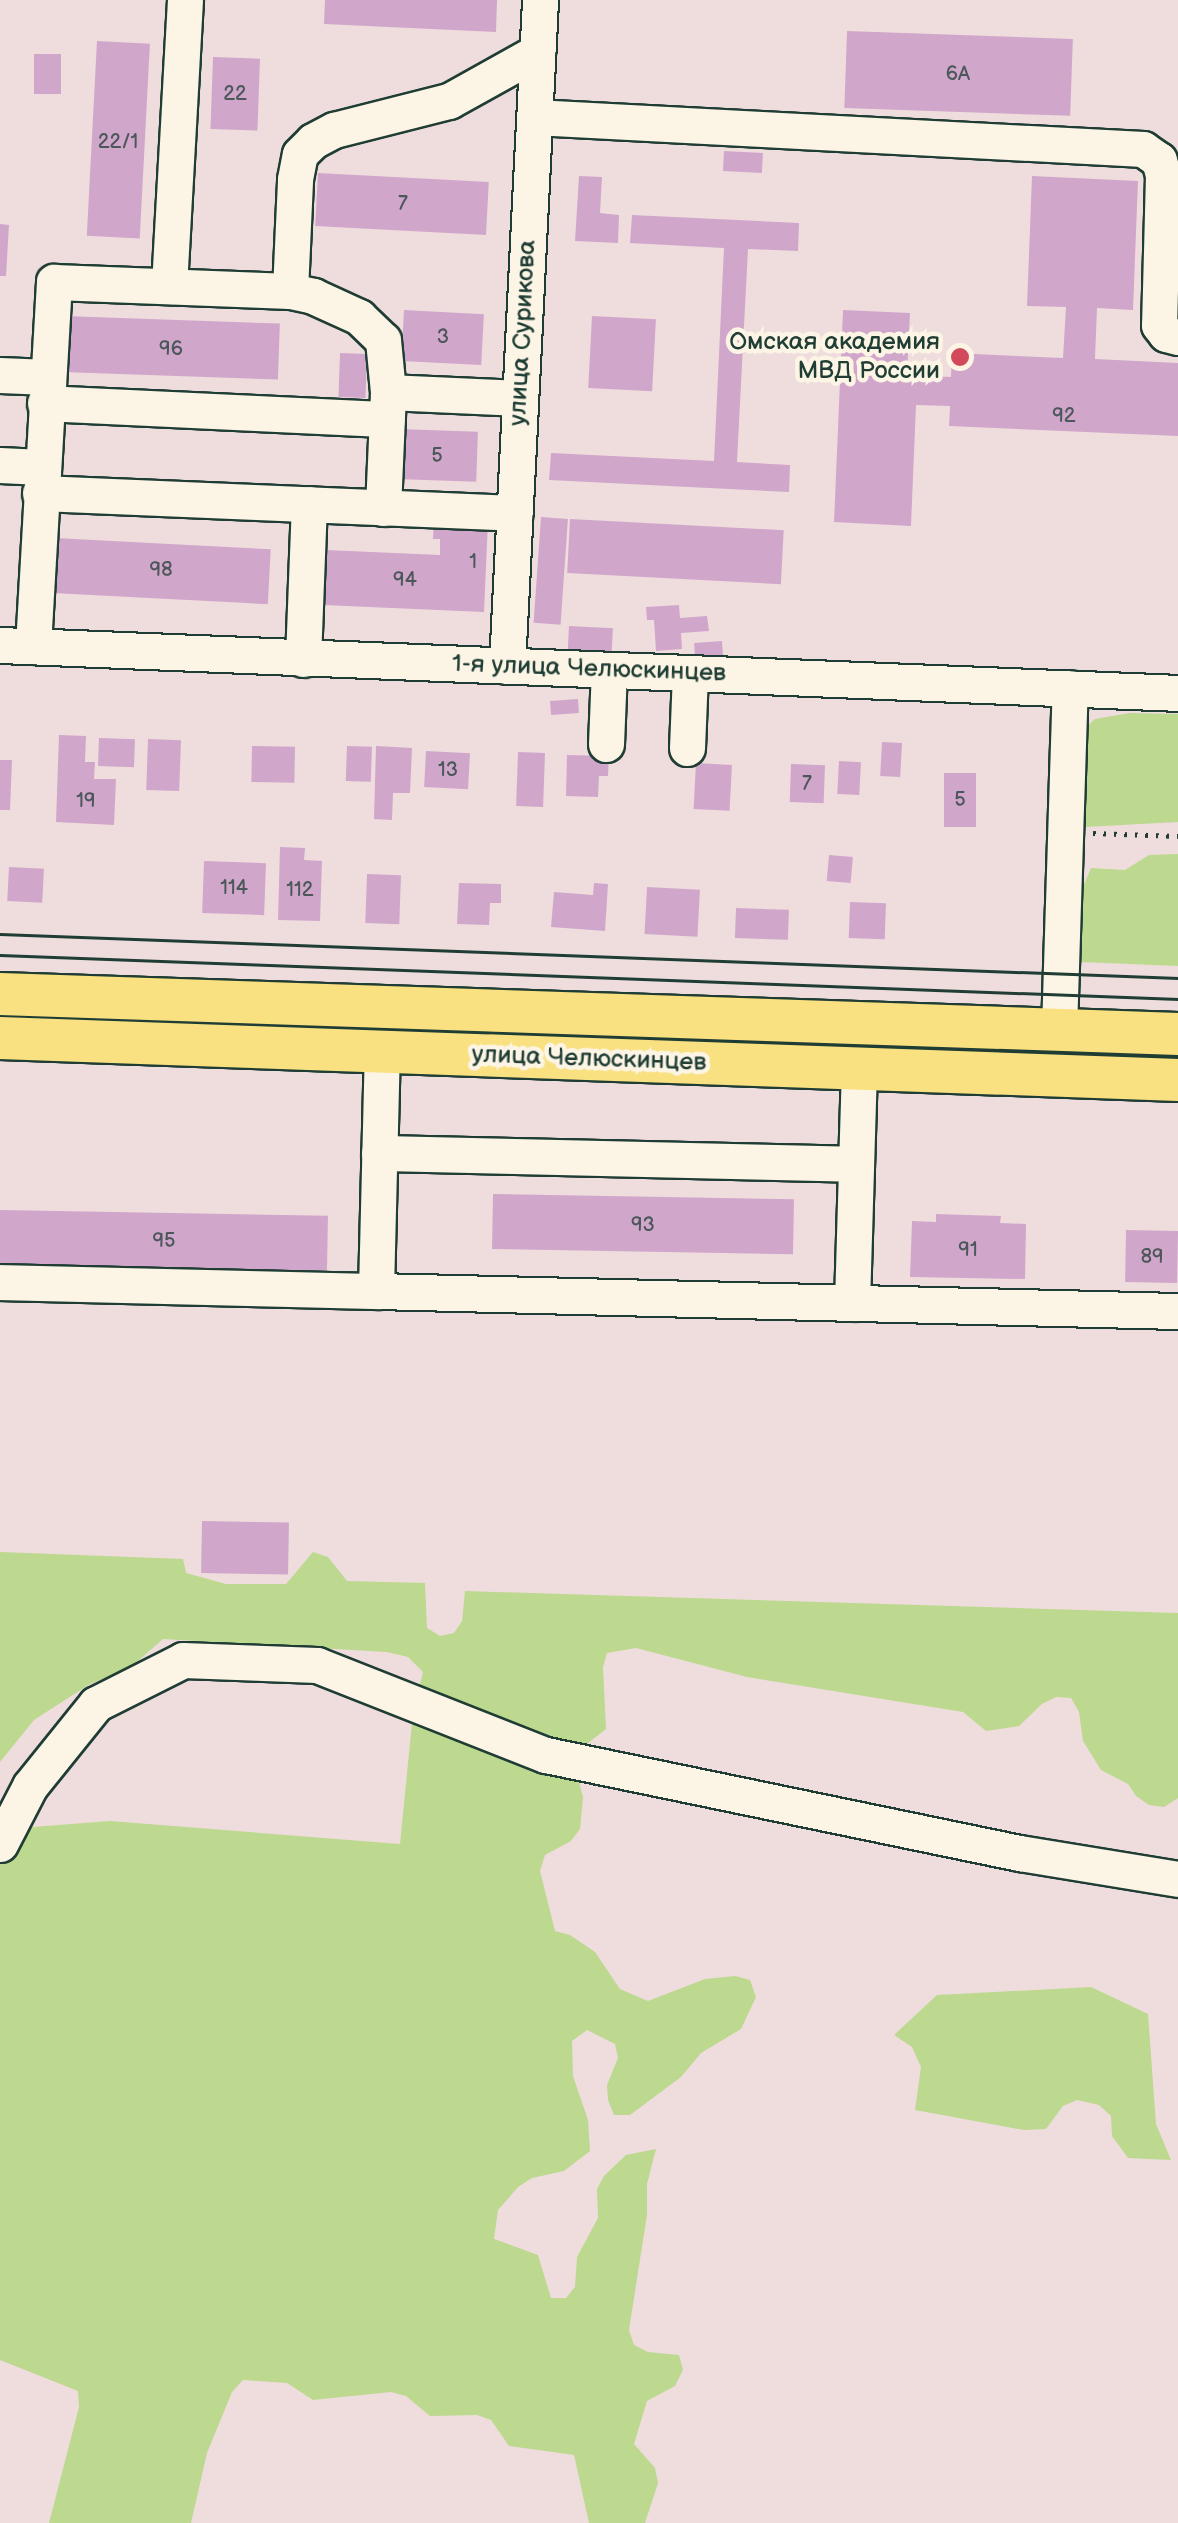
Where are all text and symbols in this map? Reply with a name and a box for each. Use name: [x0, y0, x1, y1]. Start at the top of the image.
house number: 6А: [946, 62, 970, 86]
house number: 22: [223, 82, 247, 106]
house number: 22/1: [98, 130, 138, 154]
house number: 7: [398, 192, 408, 216]
street label: улица Сурикова: [503, 239, 543, 427]
house number: 3: [437, 325, 449, 349]
place label: Омская академия МВД России: [729, 328, 940, 387]
house number: 96: [159, 337, 183, 361]
marker: Омская академия МВД России: [949, 346, 971, 368]
house number: 92: [1052, 404, 1076, 428]
house number: 5: [431, 444, 443, 468]
house number: 1: [469, 550, 477, 574]
house number: 98: [149, 558, 173, 582]
house number: 94: [393, 568, 417, 592]
street label: 1-я улица Челюскинцев: [451, 649, 727, 689]
house number: 13: [438, 758, 458, 782]
house number: 7: [802, 772, 812, 796]
house number: 5: [954, 788, 966, 812]
house number: 19: [76, 789, 96, 813]
house number: 114: [220, 876, 248, 900]
house number: 112: [286, 878, 314, 902]
street label: улица Челюскинцев: [471, 1040, 707, 1078]
house number: 93: [631, 1213, 655, 1237]
house number: 95: [152, 1229, 176, 1253]
house number: 91: [958, 1238, 978, 1262]
house number: 89: [1140, 1245, 1164, 1269]

